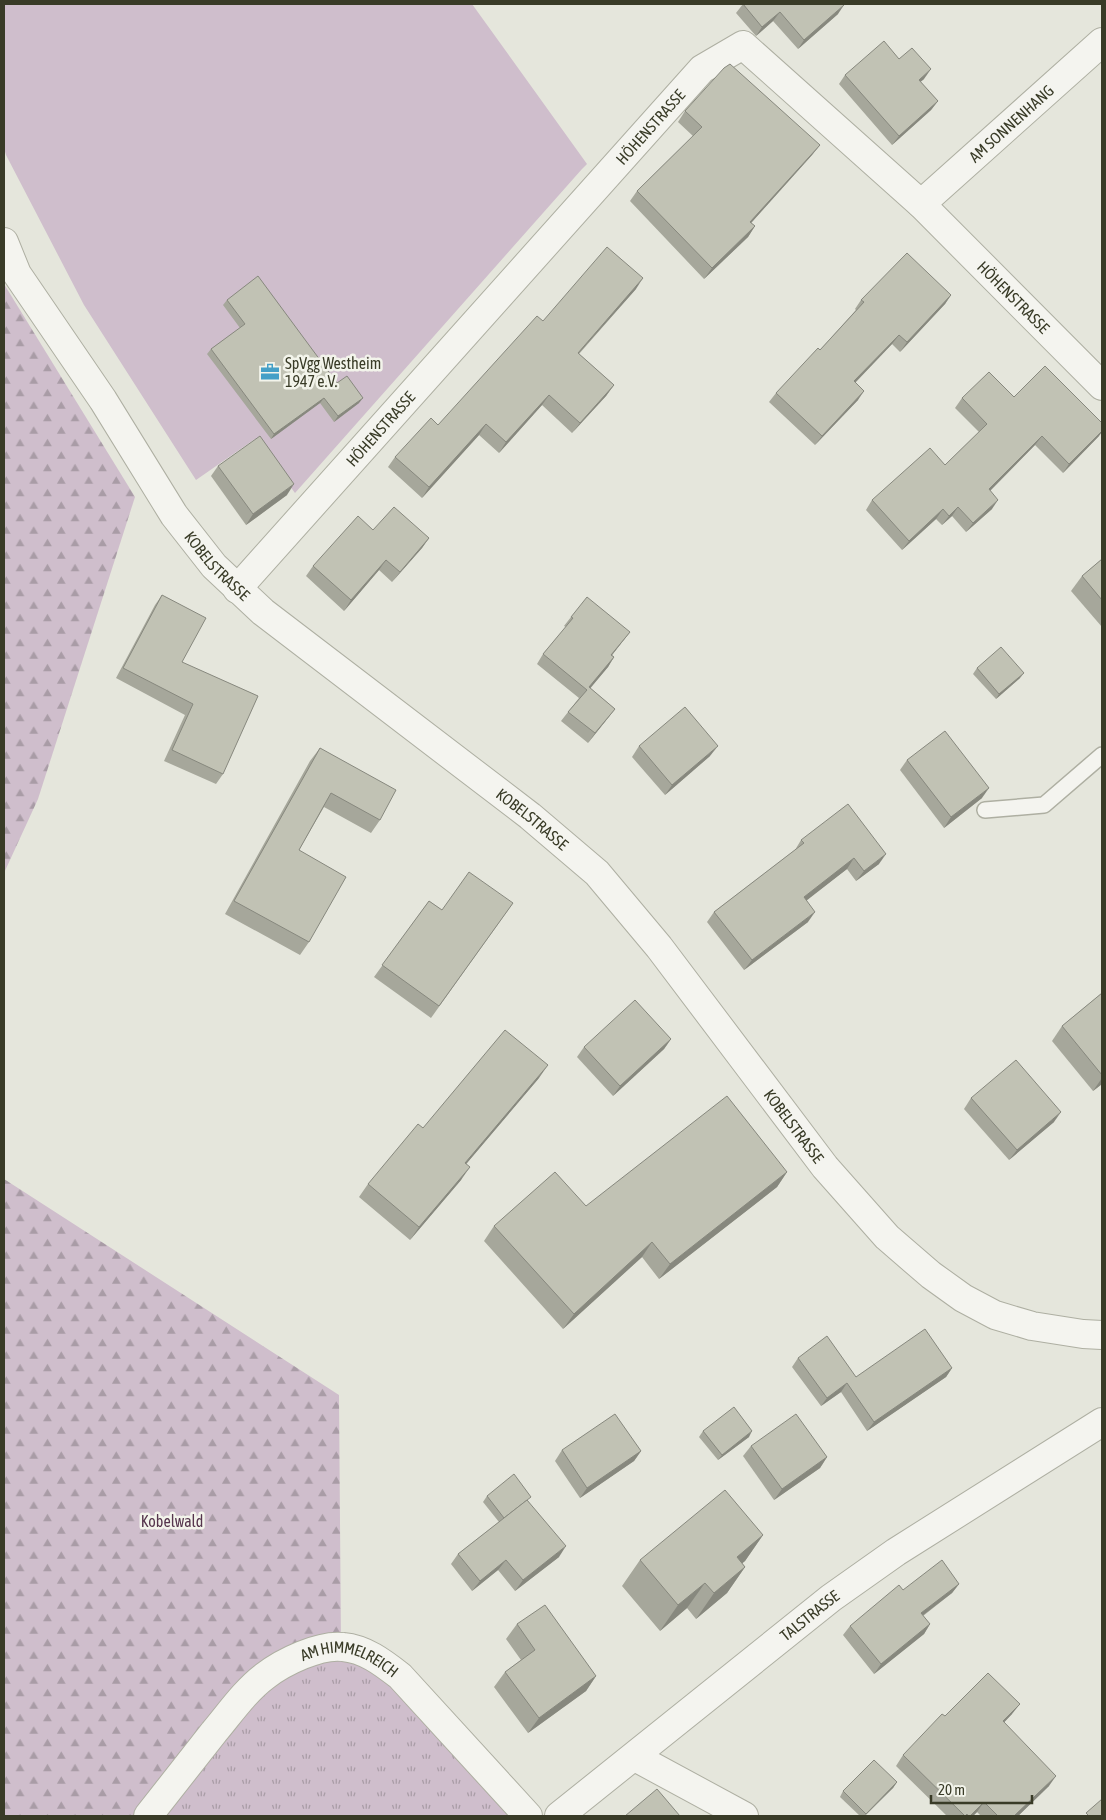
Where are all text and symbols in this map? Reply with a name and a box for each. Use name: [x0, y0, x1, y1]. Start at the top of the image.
street label: AM SONNENHANG: [965, 81, 1057, 166]
street label: HÖHENSTRASSE: [612, 86, 688, 168]
street label: HÖHENSTRASSE: [974, 257, 1053, 337]
place label: SpVgg Westheim 1947 e.V.: [285, 354, 381, 390]
office icon: SpVgg Westheim 1947 e.V.: [259, 361, 281, 383]
street label: HÖHENSTRASSE: [342, 388, 419, 470]
street label: KOBELSTRASSE: [181, 528, 254, 604]
street label: KOBELSTRASSE: [493, 785, 572, 854]
street label: KOBELSTRASSE: [761, 1086, 828, 1166]
park label: Kobelwald: [141, 1512, 203, 1530]
street label: TALSTRASSE: [776, 1586, 843, 1644]
street label: AM HIMMELREICH: [297, 1638, 402, 1680]
scale bar: [931, 1772, 1032, 1804]
text: 20 m: [938, 1781, 965, 1798]

